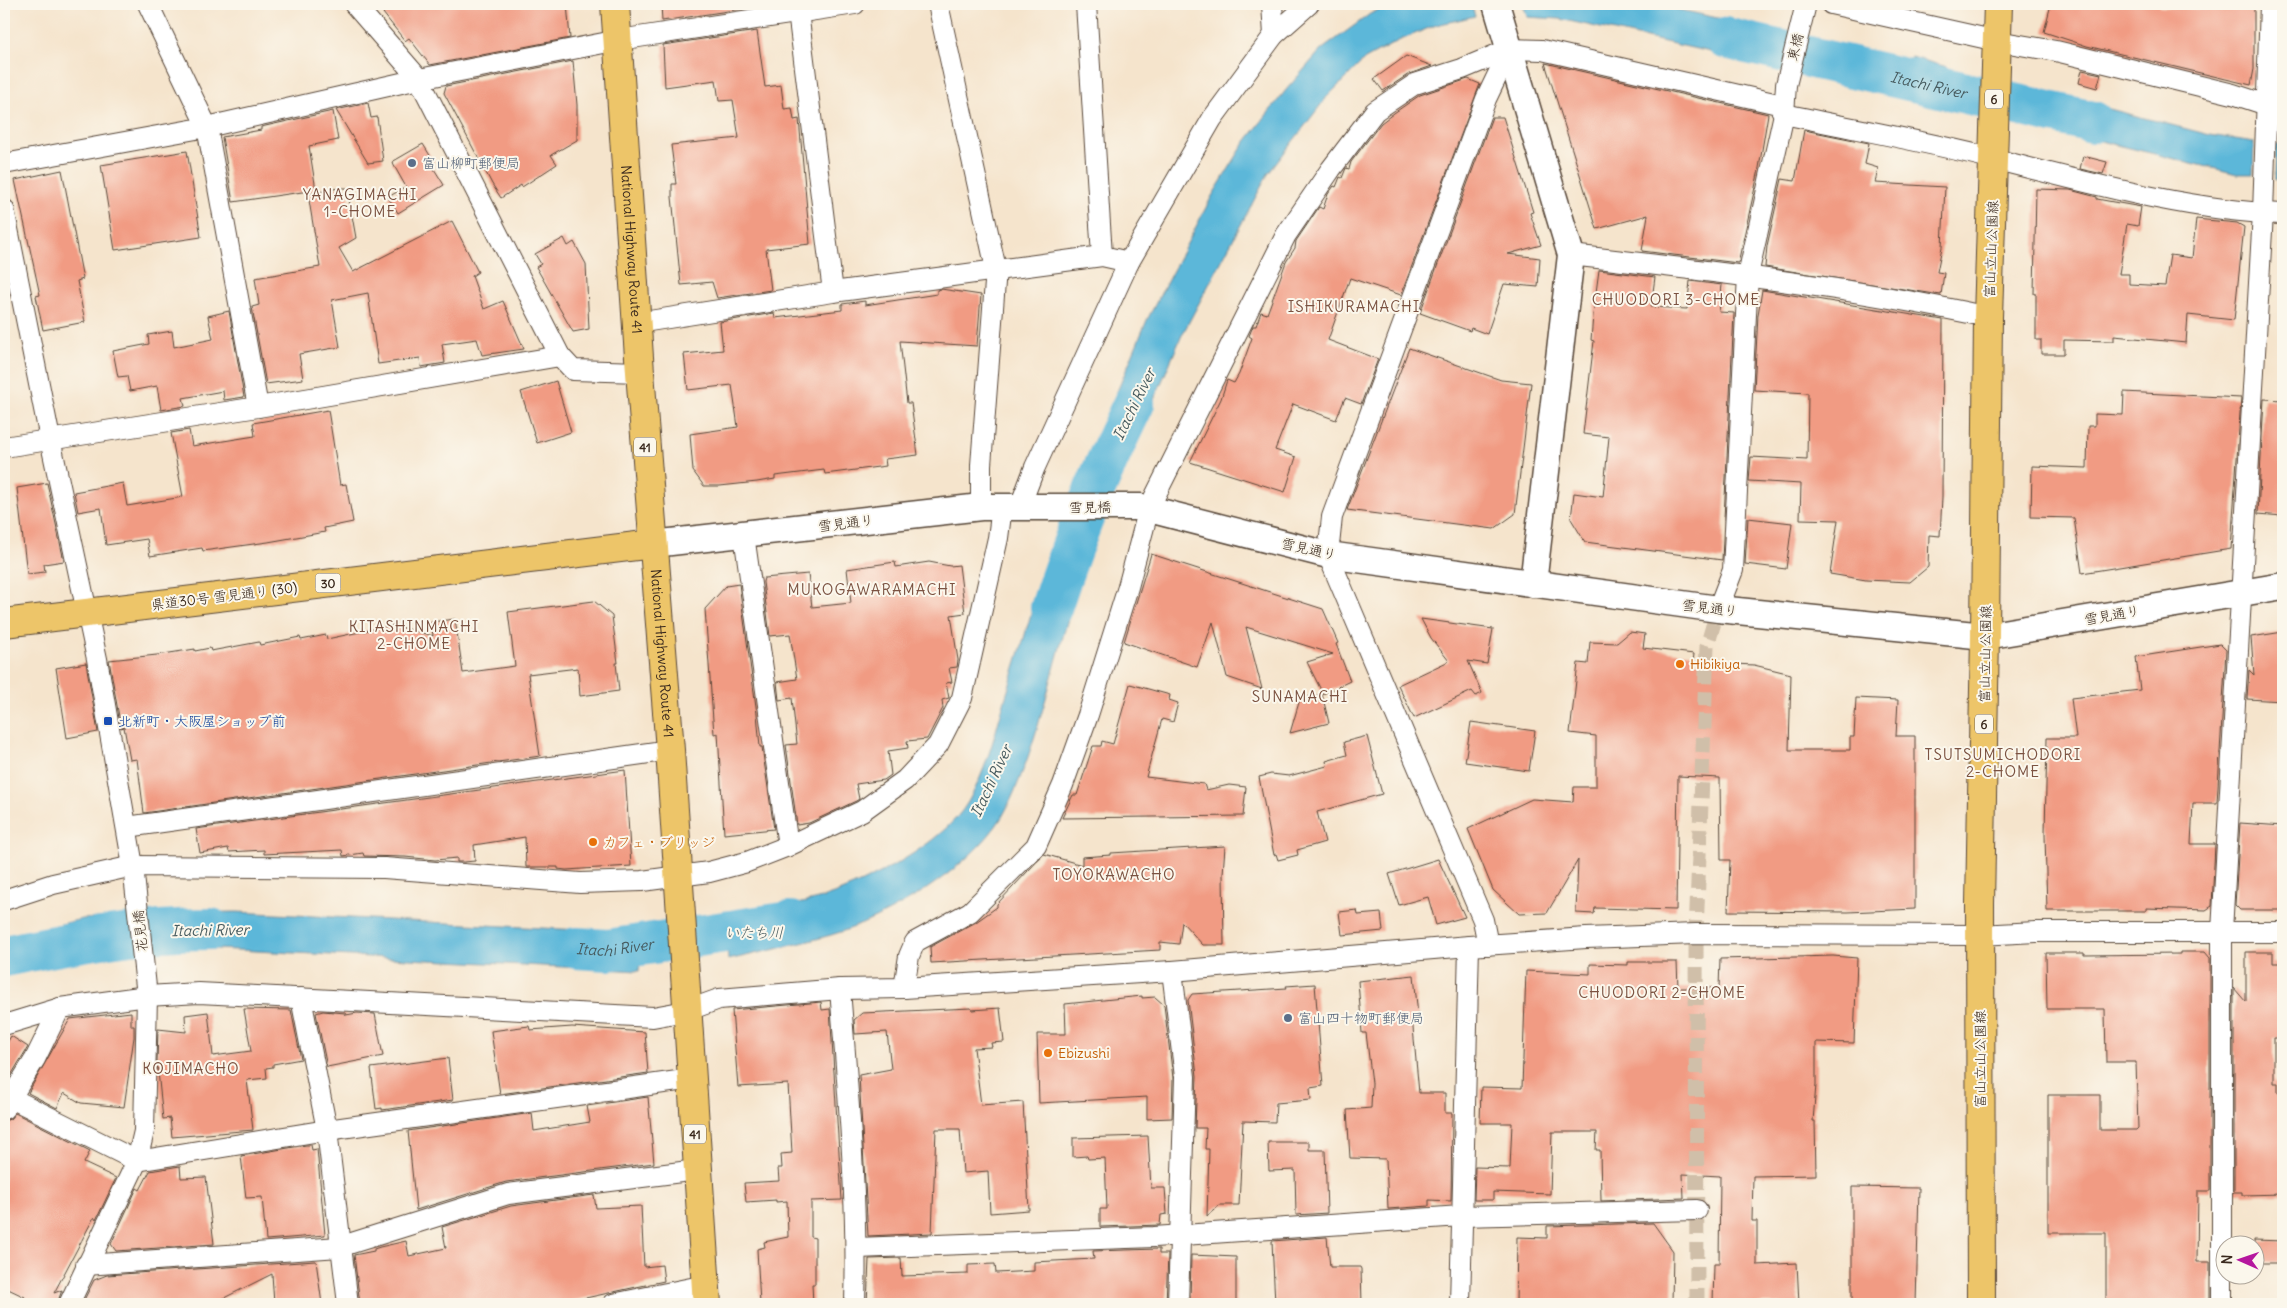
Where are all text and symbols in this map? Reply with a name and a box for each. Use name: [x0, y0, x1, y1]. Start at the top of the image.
street label: 東橋: [1783, 31, 1807, 63]
water label: Itachi River: [1889, 67, 1970, 103]
road number: 6: [1985, 90, 2003, 108]
place label: 富山柳町郵便局: [422, 154, 520, 172]
marker: 富山柳町郵便局: [406, 157, 418, 169]
street label: National Highway Route 41: [617, 165, 646, 334]
district label: YANAGIMACHI 1-CHOME: [303, 185, 417, 221]
street label: 富山立山公園線: [1980, 200, 2002, 298]
district label: CHUODORI 3-CHOME: [1592, 290, 1760, 309]
district label: ISHIKURAMACHI: [1288, 297, 1420, 316]
water label: Itachi River: [1109, 363, 1160, 443]
road number: 41: [634, 438, 656, 457]
street label: 雪見橋: [1069, 498, 1111, 516]
street label: 雪見通り: [817, 511, 875, 535]
street label: 雪見通り: [1280, 534, 1338, 564]
street label: National Highway Route 41: [647, 568, 678, 738]
road number: 30: [316, 574, 340, 592]
street label: 県道30号 雪見通り (30): [150, 578, 298, 614]
district label: MUKOGAWARAMACHI: [788, 580, 956, 599]
street label: 雪見通り: [1681, 596, 1739, 620]
street label: 雪見通り: [2083, 601, 2141, 629]
street label: 富山立山公園線: [1975, 605, 1995, 703]
district label: KITASHINMACHI 2-CHOME: [349, 617, 479, 653]
place label: Hibikiya: [1690, 655, 1740, 673]
marker: Hibikiya: [1674, 658, 1686, 670]
district label: SUNAMACHI: [1252, 687, 1348, 706]
place label: 北新町・大阪屋ショップ前: [118, 712, 285, 730]
road number: 6: [1975, 714, 1993, 734]
marker: 北新町・大阪屋ショップ前: [102, 715, 114, 727]
water label: Itachi River: [966, 740, 1017, 820]
district label: TSUTSUMICHODORI 2-CHOME: [1925, 745, 2081, 781]
place label: カフェ・ブリッジ: [603, 833, 715, 851]
marker: カフェ・ブリッジ: [587, 836, 599, 848]
district label: TOYOKAWACHO: [1053, 865, 1176, 884]
street label: 花見橋: [129, 909, 151, 953]
water label: Itachi River: [171, 920, 251, 940]
water label: いたち川: [725, 923, 783, 942]
water label: Itachi River: [576, 933, 656, 960]
district label: CHUODORI 2-CHOME: [1578, 983, 1746, 1002]
place label: 富山四十物町郵便局: [1298, 1009, 1424, 1027]
street label: 富山立山公園線: [1971, 1010, 1989, 1108]
marker: 富山四十物町郵便局: [1282, 1012, 1294, 1024]
place label: Ebizushi: [1058, 1044, 1110, 1062]
marker: Ebizushi: [1042, 1047, 1054, 1059]
district label: KOJIMACHO: [142, 1059, 240, 1078]
road number: 41: [684, 1124, 706, 1144]
north arrow: [2214, 1236, 2264, 1286]
text: N: [2218, 1254, 2236, 1265]

